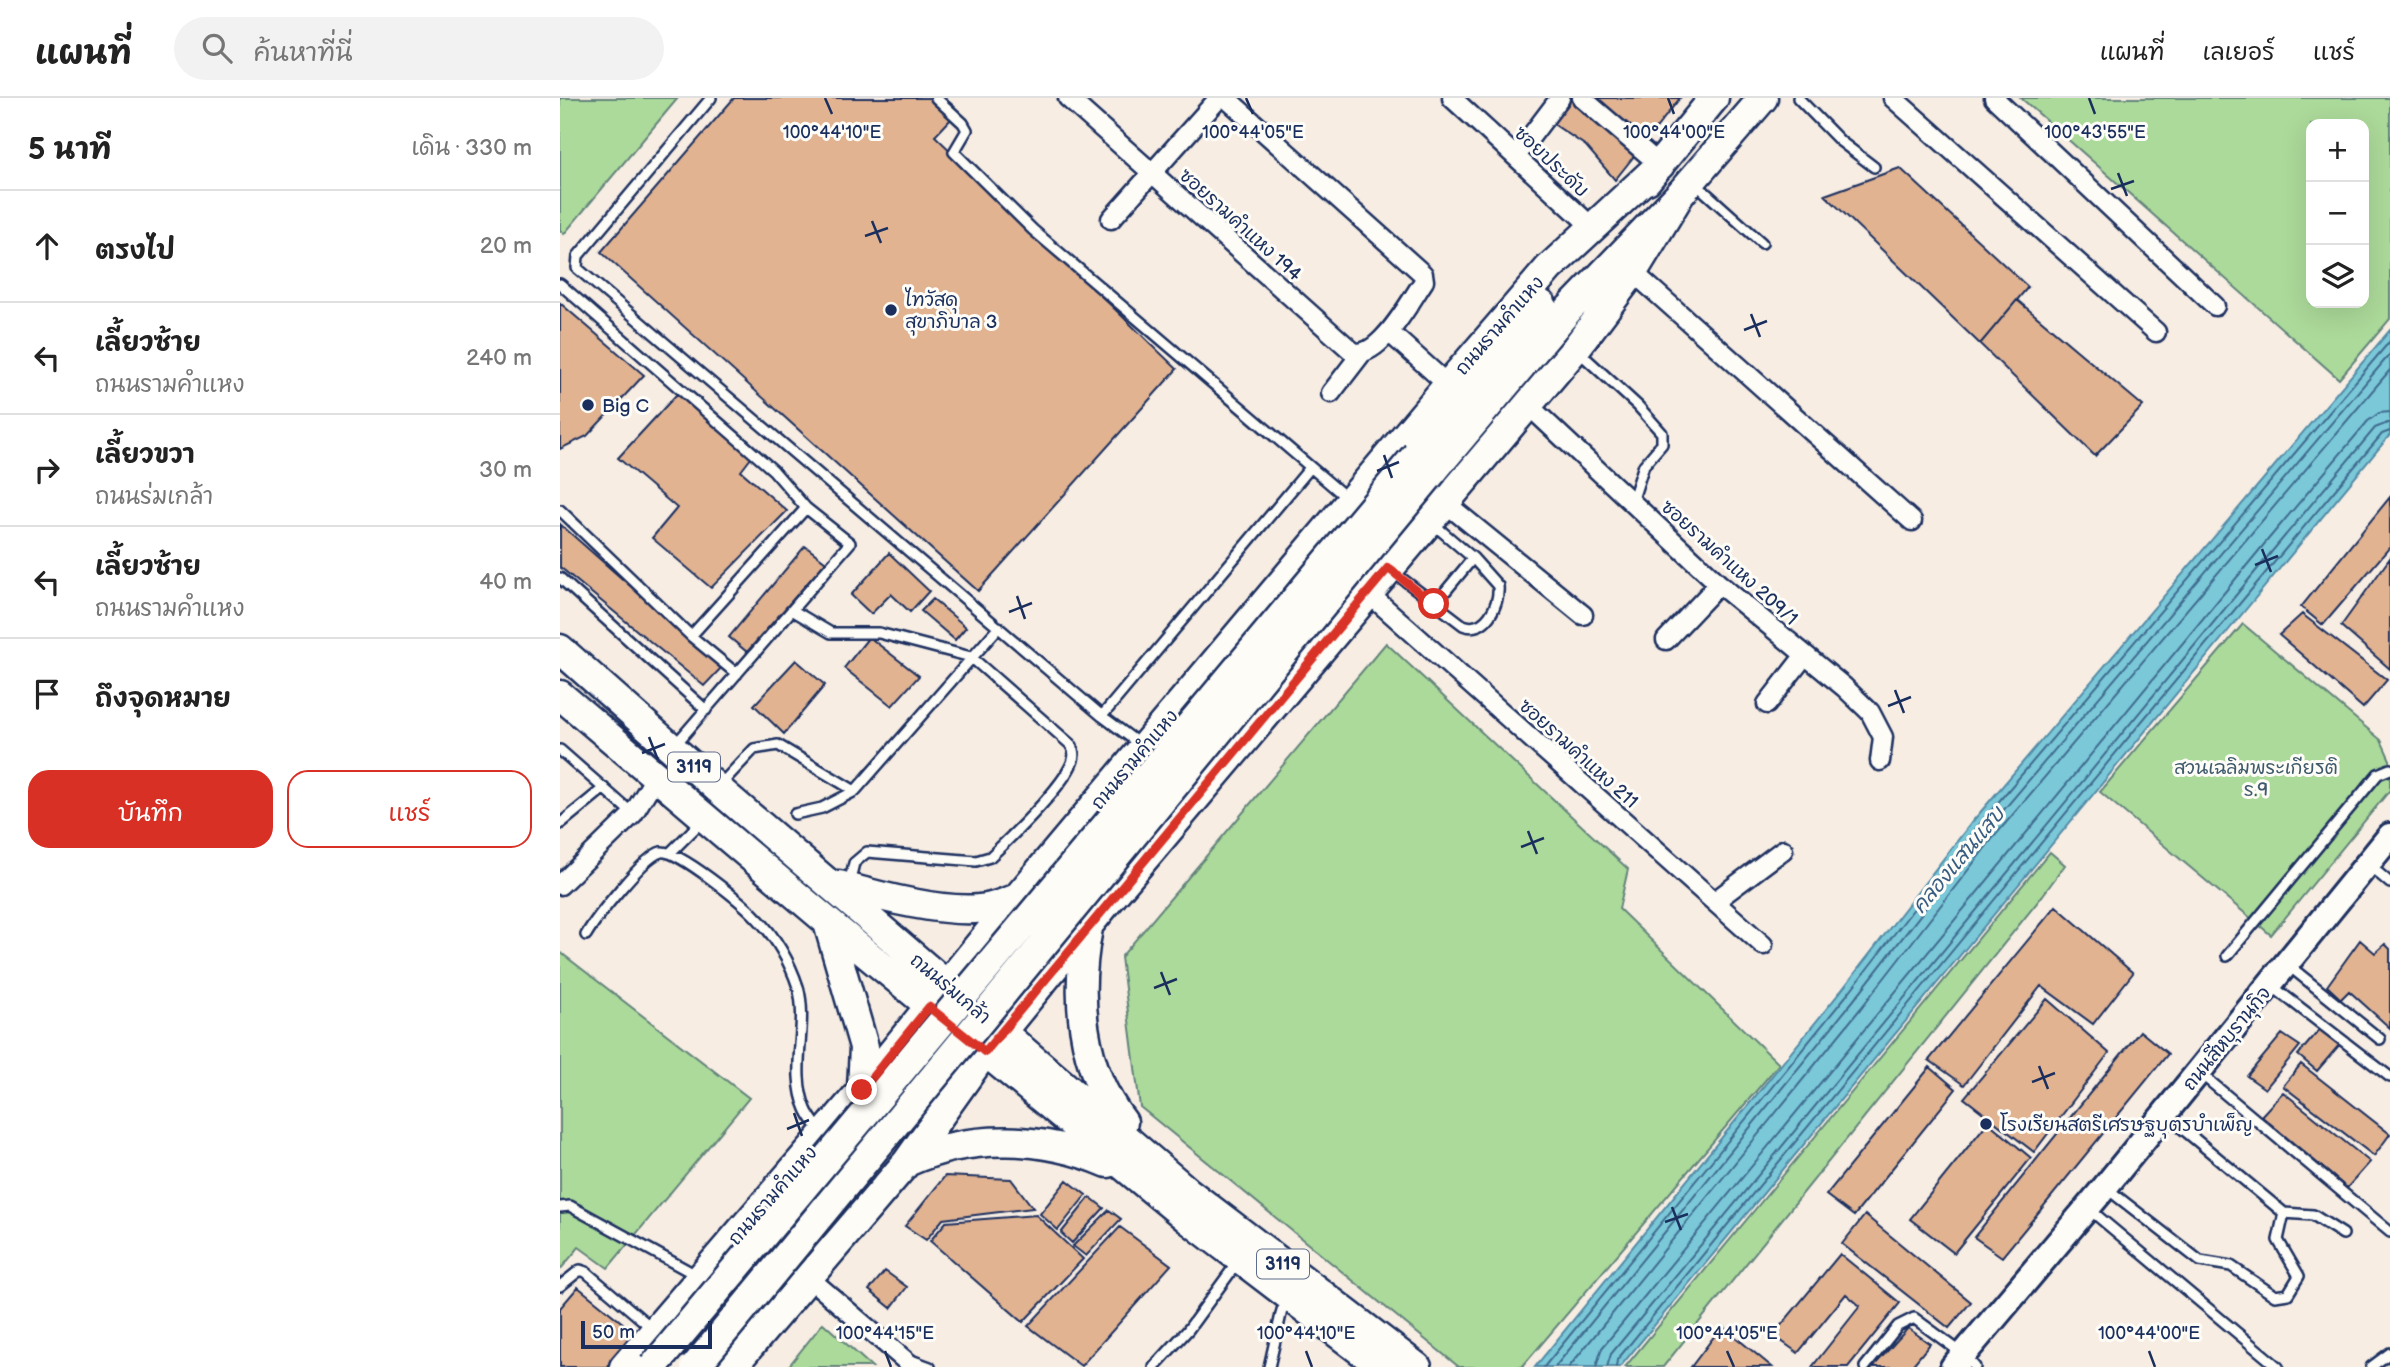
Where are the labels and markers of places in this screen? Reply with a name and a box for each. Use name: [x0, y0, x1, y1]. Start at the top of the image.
place label: ไทวัสดุ สุขาภิบาล 3: [904, 287, 997, 336]
marker: ไทวัสดุ สุขาภิบาล 3: [883, 302, 899, 318]
place label: Big C: [602, 395, 649, 418]
marker: Big C: [580, 397, 596, 413]
place label: โรงเรียนสตรีเศรษฐบุตรบำเพ็ญ: [2000, 1112, 2253, 1139]
marker: โรงเรียนสตรีเศรษฐบุตรบำเพ็ญ: [1978, 1116, 1994, 1132]

